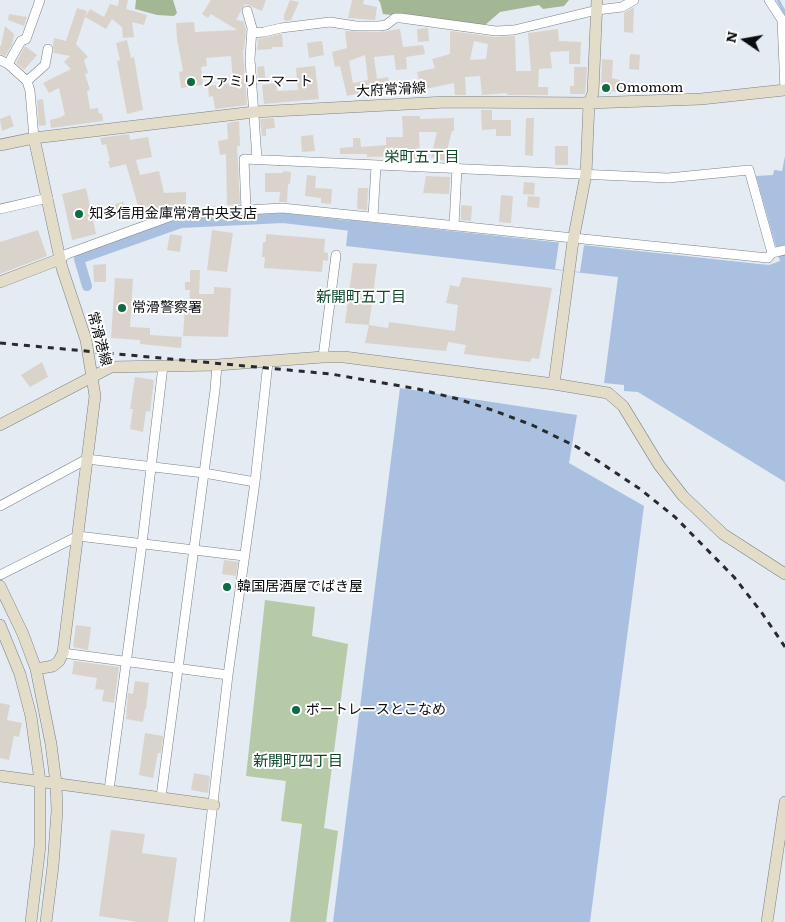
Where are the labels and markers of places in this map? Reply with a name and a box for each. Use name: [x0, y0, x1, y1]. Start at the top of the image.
place label: ファミリーマート: [201, 74, 313, 90]
marker: ファミリーマート: [185, 76, 197, 88]
place label: Omomom: [616, 80, 683, 96]
marker: Omomom: [600, 82, 612, 94]
place label: 知多信用金庫常滑中央支店: [89, 206, 257, 222]
marker: 知多信用金庫常滑中央支店: [73, 208, 85, 220]
place label: 常滑警察署: [132, 300, 202, 316]
marker: 常滑警察署: [116, 302, 128, 314]
place label: 韓国居酒屋でばき屋: [237, 579, 363, 595]
marker: 韓国居酒屋でばき屋: [221, 581, 233, 593]
place label: ボートレースとこなめ: [306, 702, 446, 718]
marker: ボートレースとこなめ: [290, 704, 302, 716]

